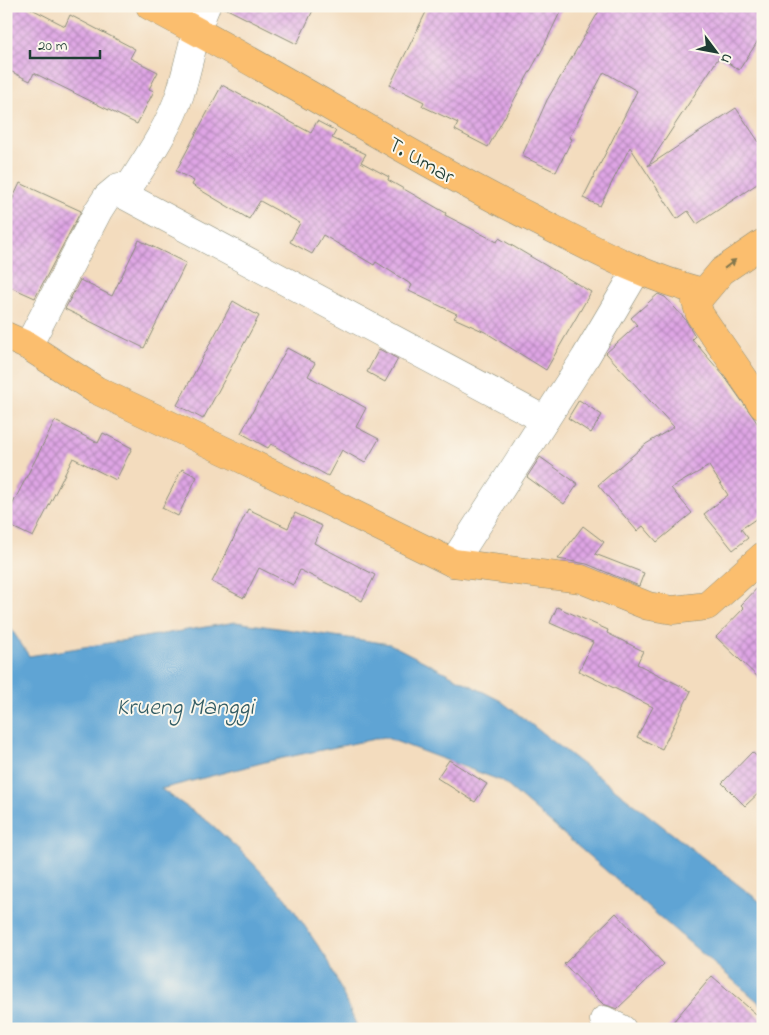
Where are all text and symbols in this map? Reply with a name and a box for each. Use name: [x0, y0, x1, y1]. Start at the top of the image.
scale bar: [30, 28, 100, 60]
north arrow: [692, 28, 742, 78]
text: 20 m: [38, 35, 68, 57]
text: U: [714, 49, 737, 68]
street label: T. Umar: [381, 130, 460, 194]
one-way arrow: [724, 259, 737, 270]
water label: Krueng Manggi: [116, 691, 256, 726]

